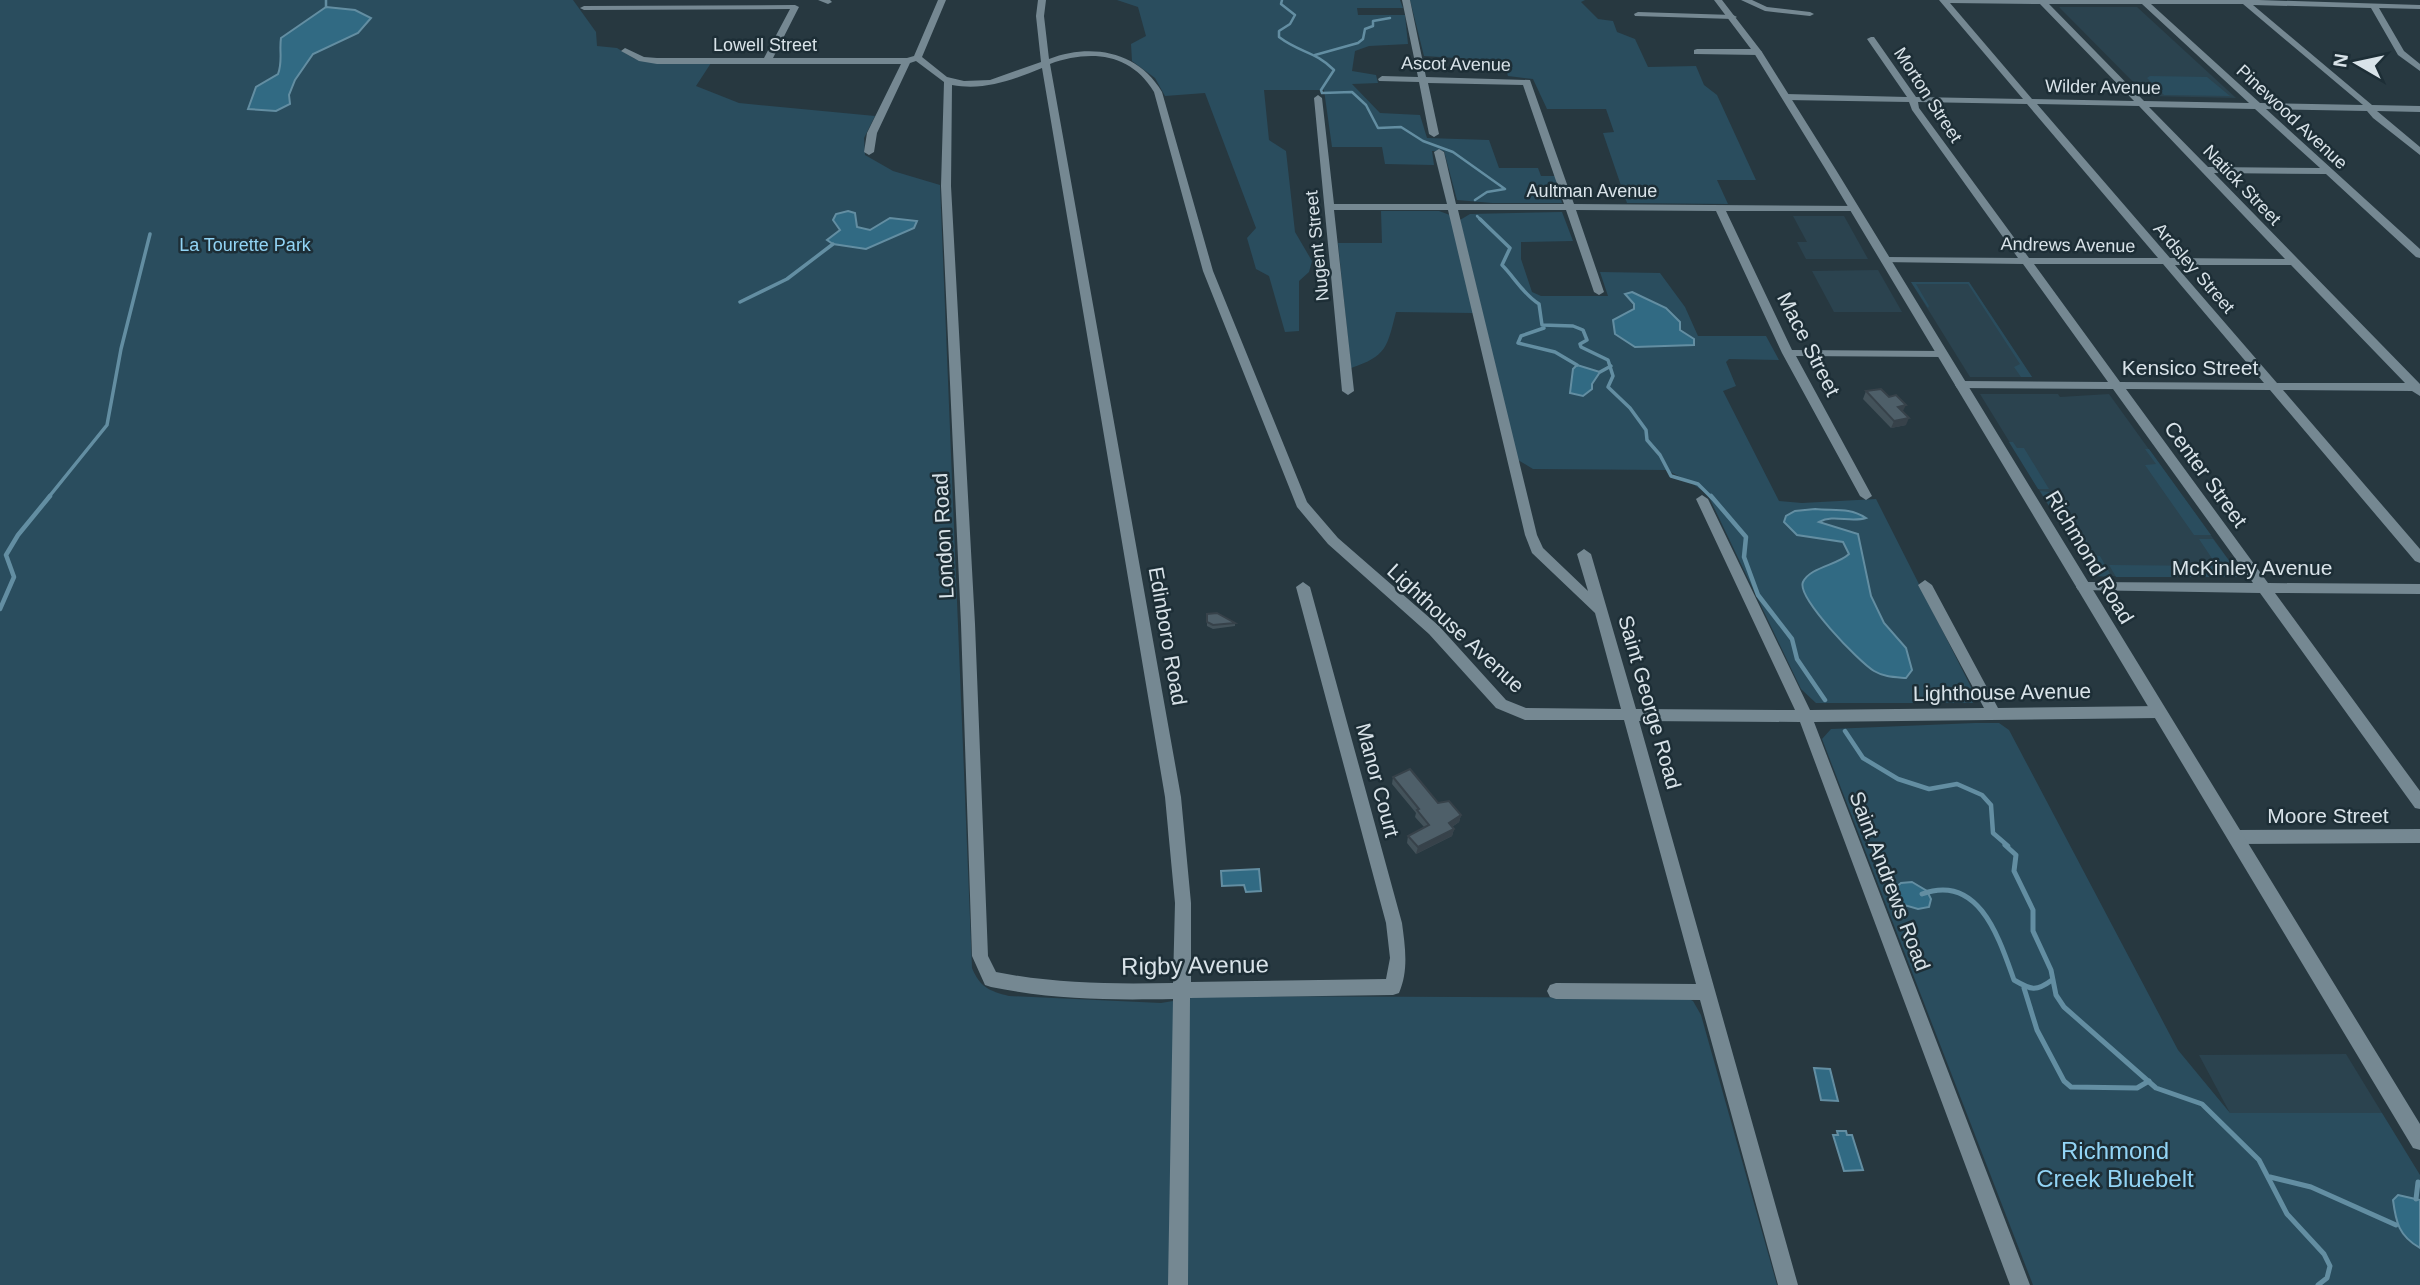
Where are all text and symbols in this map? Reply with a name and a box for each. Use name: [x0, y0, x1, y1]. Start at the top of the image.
north arrow: [2322, 28, 2392, 98]
street label: Lowell Street: [713, 35, 817, 55]
street label: Morton Street: [1890, 44, 1966, 146]
text: N: [2329, 52, 2352, 69]
street label: Ascot Avenue: [1401, 53, 1511, 75]
street label: Pinewood Avenue: [2233, 61, 2351, 173]
street label: Wilder Avenue: [2045, 76, 2161, 98]
street label: Natick Street: [2199, 141, 2285, 229]
street label: Aultman Avenue: [1527, 181, 1657, 201]
street label: Nugent Street: [1301, 190, 1333, 302]
street label: Ardsley Street: [2149, 219, 2239, 317]
street label: Andrews Avenue: [2000, 234, 2136, 256]
park label: La Tourette Park: [179, 235, 312, 255]
street label: Mace Street: [1773, 288, 1845, 400]
street label: Kensico Street: [2122, 356, 2258, 379]
street label: Center Street: [2160, 417, 2252, 531]
street label: London Road: [928, 472, 958, 600]
street label: Richmond Road: [2041, 487, 2139, 627]
street label: McKinley Avenue: [2172, 556, 2332, 579]
street label: Lighthouse Avenue: [1383, 559, 1529, 697]
street label: Edinboro Road: [1145, 565, 1191, 707]
street label: Saint George Road: [1614, 612, 1686, 792]
street label: Lighthouse Avenue: [1913, 679, 2091, 705]
street label: Manor Court: [1352, 721, 1404, 839]
street label: Saint Andrews Road: [1845, 788, 1935, 974]
street label: Moore Street: [2267, 804, 2389, 827]
street label: Rigby Avenue: [1121, 950, 1269, 980]
park label: Richmond Creek Bluebelt: [2036, 1137, 2194, 1192]

